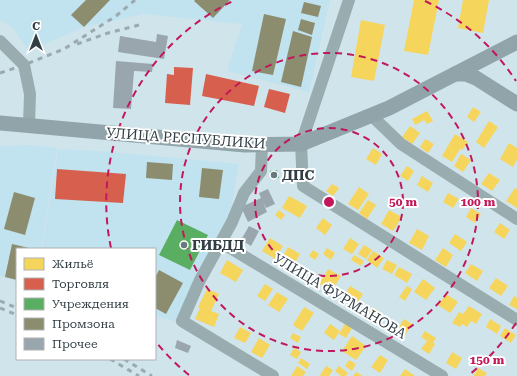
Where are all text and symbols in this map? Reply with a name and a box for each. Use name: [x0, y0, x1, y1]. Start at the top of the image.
north arrow: [16, 16, 56, 56]
text: С: [32, 20, 40, 33]
street label: УЛИЦА РЕСПУБЛИКИ: [106, 124, 266, 152]
place label: ДПС: [282, 167, 314, 183]
marker: ДПС: [269, 170, 279, 180]
centre of rings: [322, 195, 336, 209]
text: 50 m: [389, 195, 417, 209]
text: 100 m: [461, 195, 496, 209]
place label: ГИБДД: [192, 237, 244, 253]
marker: ГИБДД: [179, 240, 189, 250]
legend: [16, 248, 156, 360]
street label: УЛИЦА ФУРМАНОВА: [271, 250, 409, 342]
text: Жильё: [52, 257, 94, 271]
text: Торговля: [52, 277, 109, 291]
text: Учреждения: [52, 297, 129, 311]
text: Промзона: [52, 317, 115, 331]
text: Прочее: [52, 337, 98, 351]
text: 150 m: [470, 353, 505, 367]

